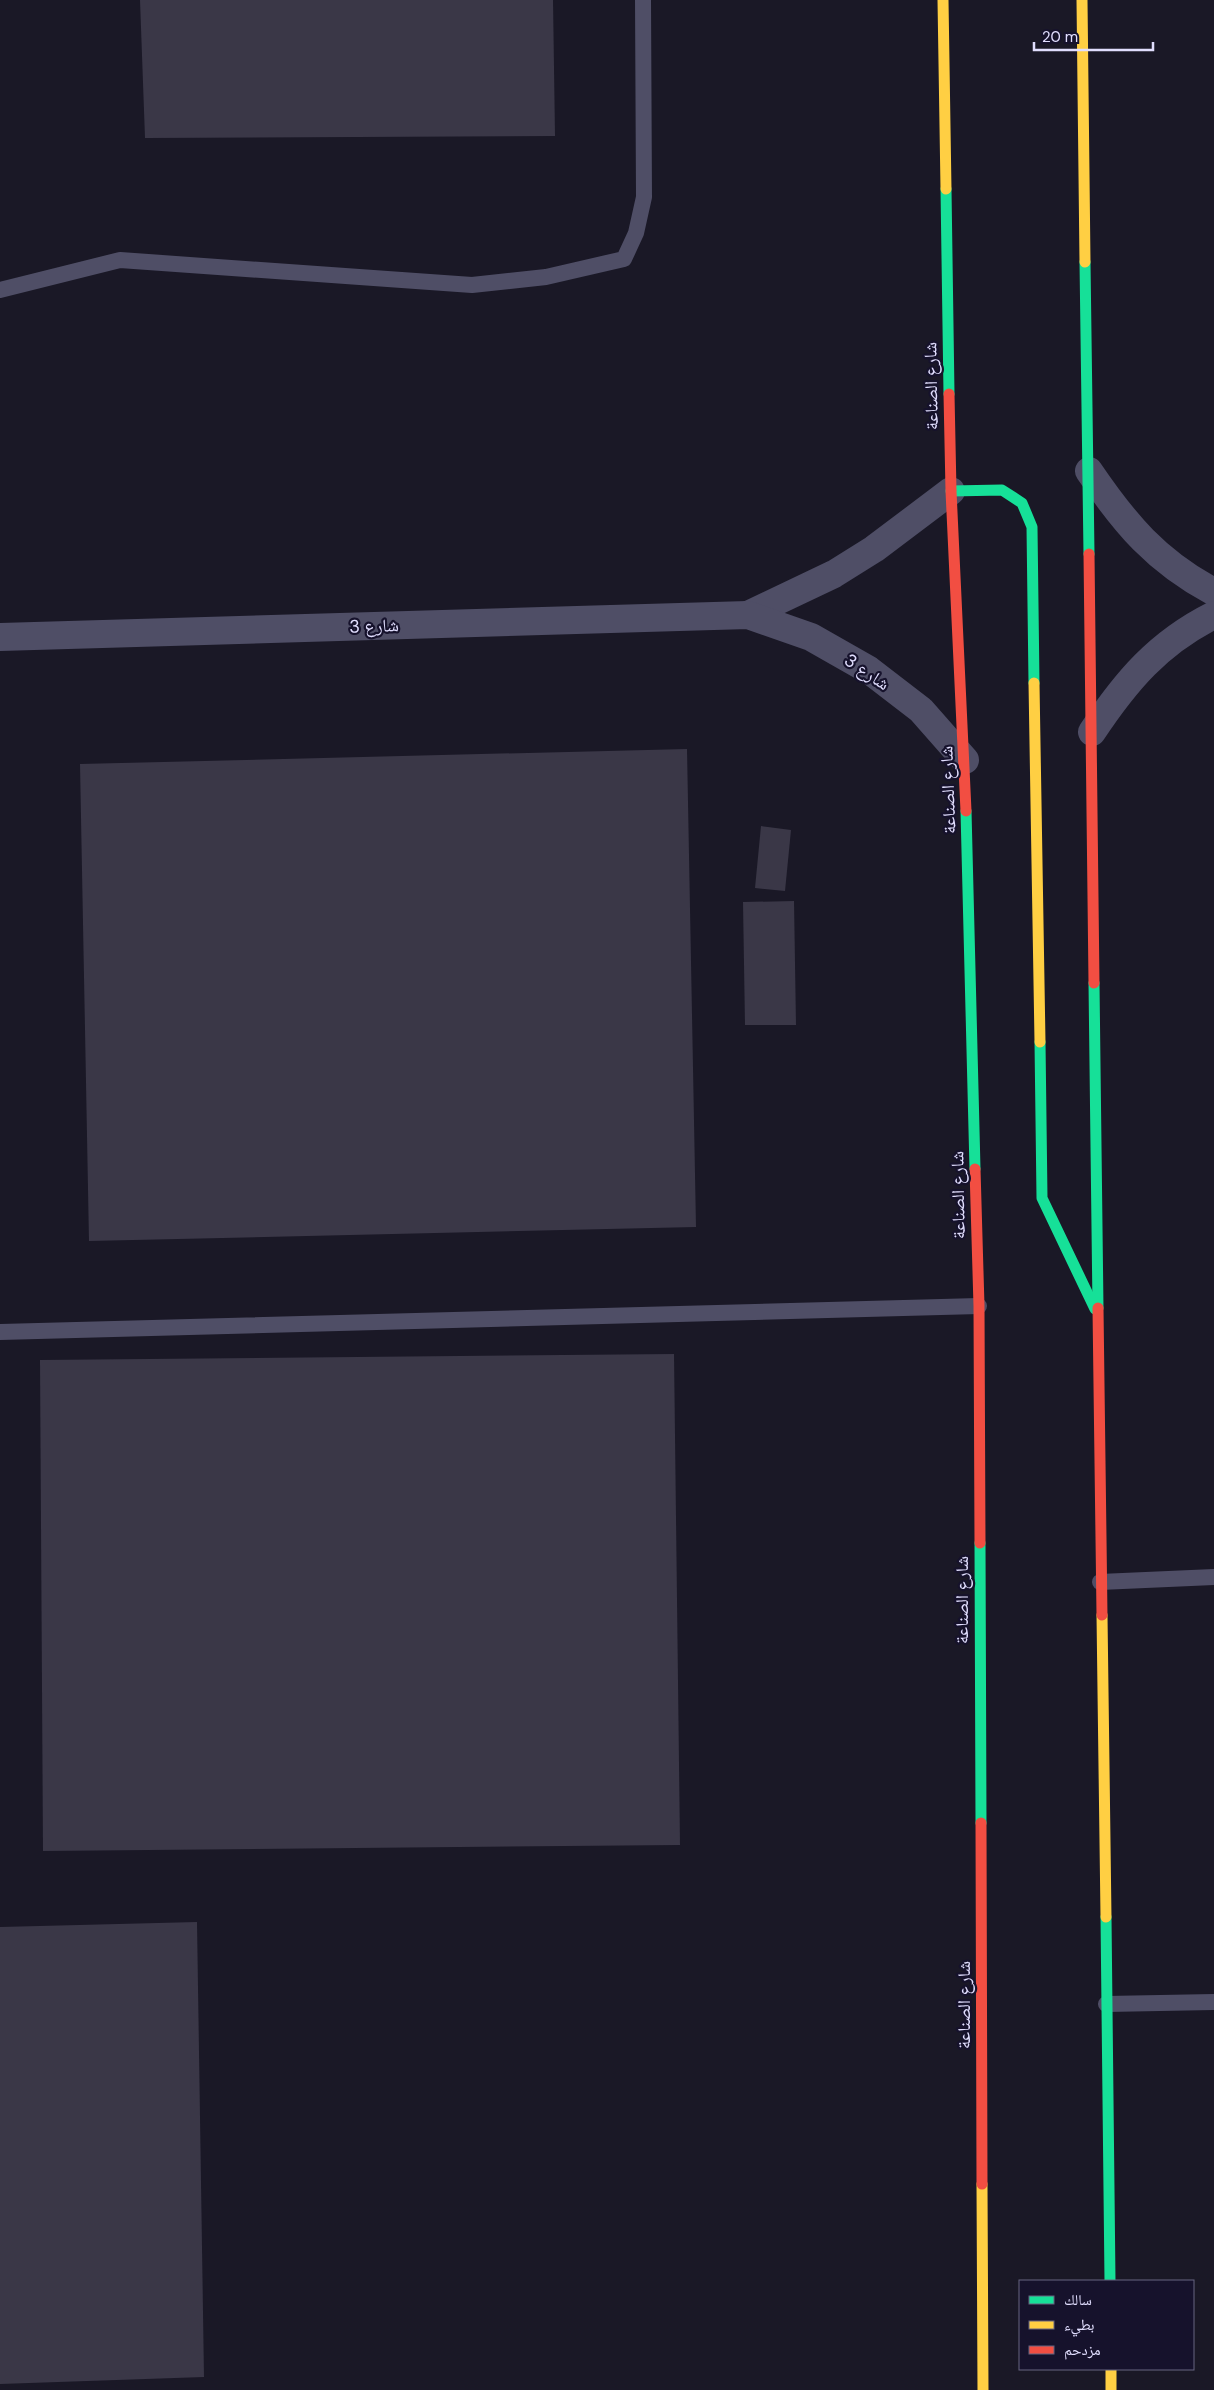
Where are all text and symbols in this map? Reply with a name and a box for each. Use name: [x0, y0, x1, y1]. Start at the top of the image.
scale bar: [1034, 20, 1153, 52]
text: 20 m: [1042, 27, 1078, 47]
street label: شارع الصناعة: [918, 342, 944, 430]
street label: شارع 3: [349, 613, 399, 639]
street label: شارع 3: [840, 648, 894, 696]
street label: شارع الصناعة: [934, 746, 962, 834]
street label: شارع الصناعة: [945, 1151, 971, 1239]
street label: شارع الصناعة: [950, 1556, 974, 1644]
street label: شارع الصناعة: [952, 1961, 976, 2049]
legend: [1019, 2280, 1194, 2370]
text: سالك: [1064, 2290, 1092, 2310]
text: بطيء: [1064, 2315, 1094, 2337]
text: مزدحم: [1064, 2340, 1101, 2360]

